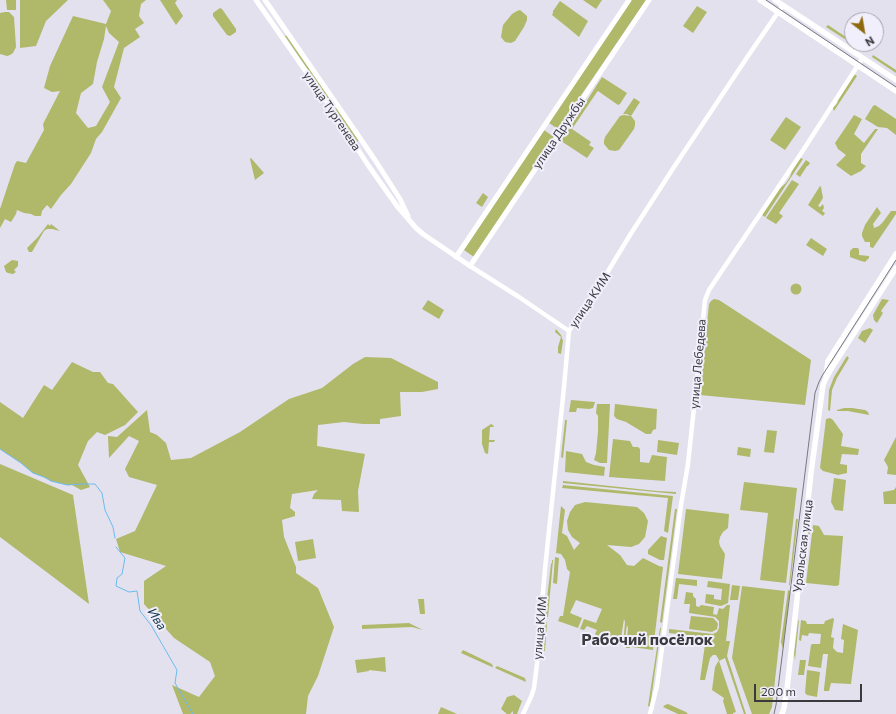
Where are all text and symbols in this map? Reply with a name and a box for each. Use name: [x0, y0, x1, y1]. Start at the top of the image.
north arrow: [844, 12, 884, 52]
text: N: [863, 34, 877, 50]
street label: улица Тургенева: [300, 69, 364, 153]
street label: улица Дружбы: [530, 95, 588, 171]
street label: улица КИМ: [566, 270, 614, 330]
street label: улица Лебедева: [687, 319, 709, 409]
street label: Уральская улица: [790, 499, 816, 593]
street label: улица КИМ: [530, 596, 550, 660]
water label: Ива: [144, 605, 170, 633]
district label: Рабочий посёлок: [581, 630, 713, 650]
scale bar: [756, 676, 864, 702]
text: 200 m: [761, 684, 796, 698]

